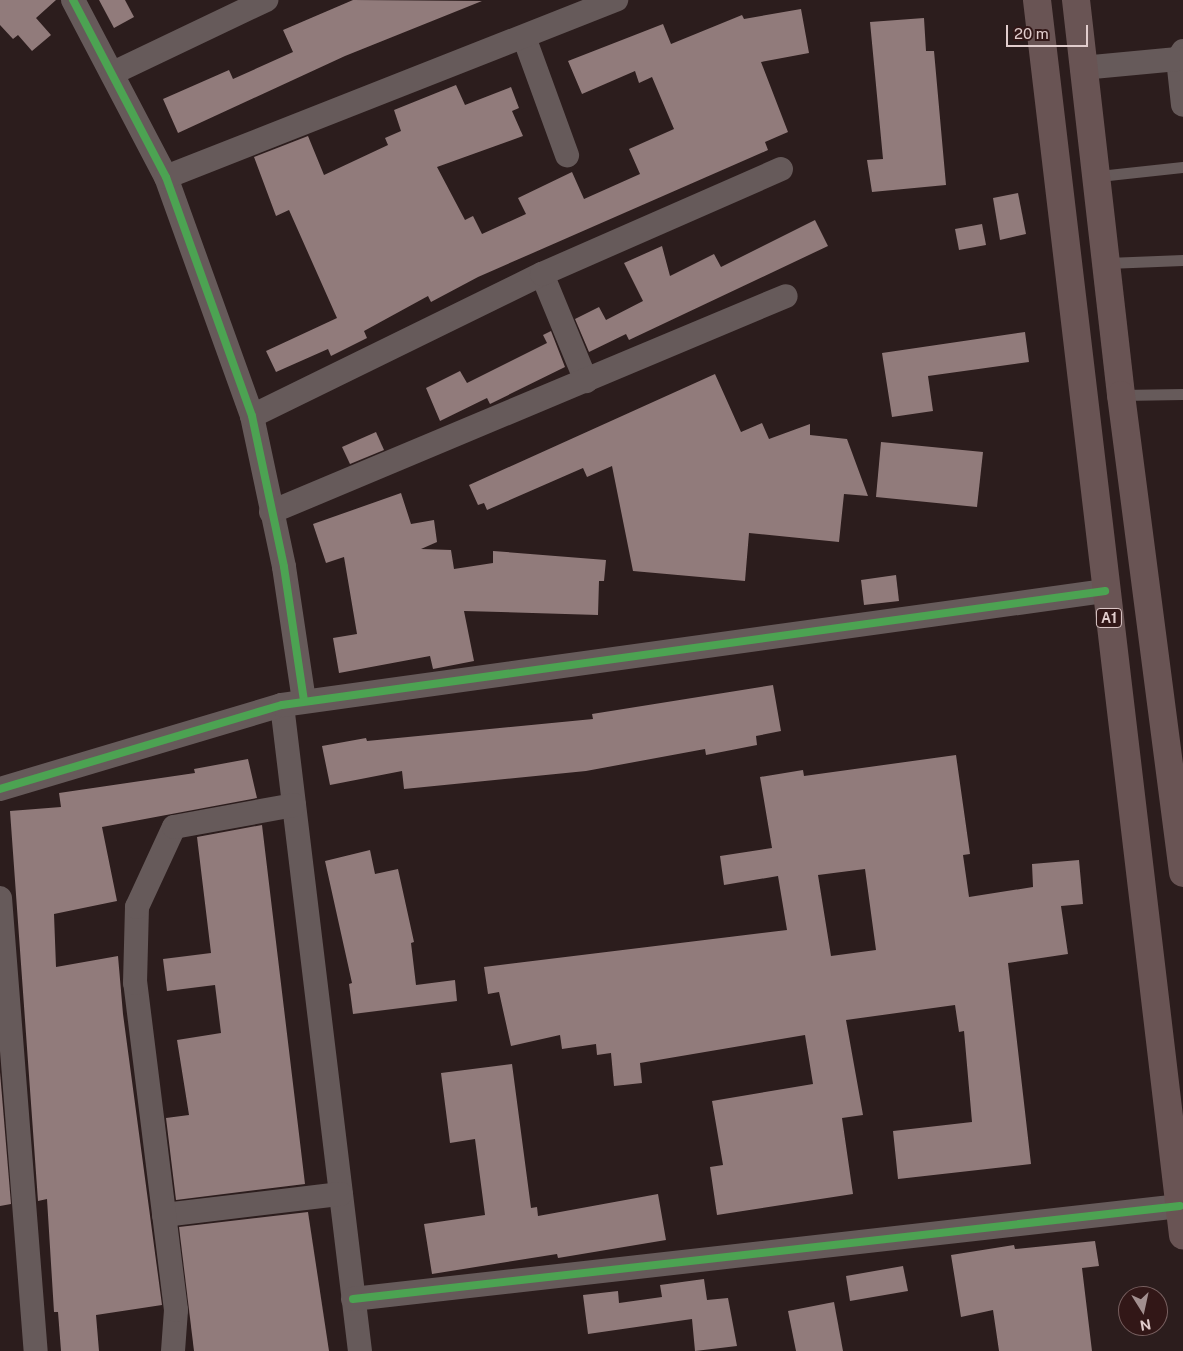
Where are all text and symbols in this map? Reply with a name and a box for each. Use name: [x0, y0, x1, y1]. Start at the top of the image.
scale bar: [1008, 15, 1090, 47]
text: 20 m: [1014, 25, 1049, 42]
road number: A1: [1095, 606, 1123, 630]
north arrow: [1118, 1286, 1168, 1336]
text: N: [1139, 1316, 1152, 1334]

